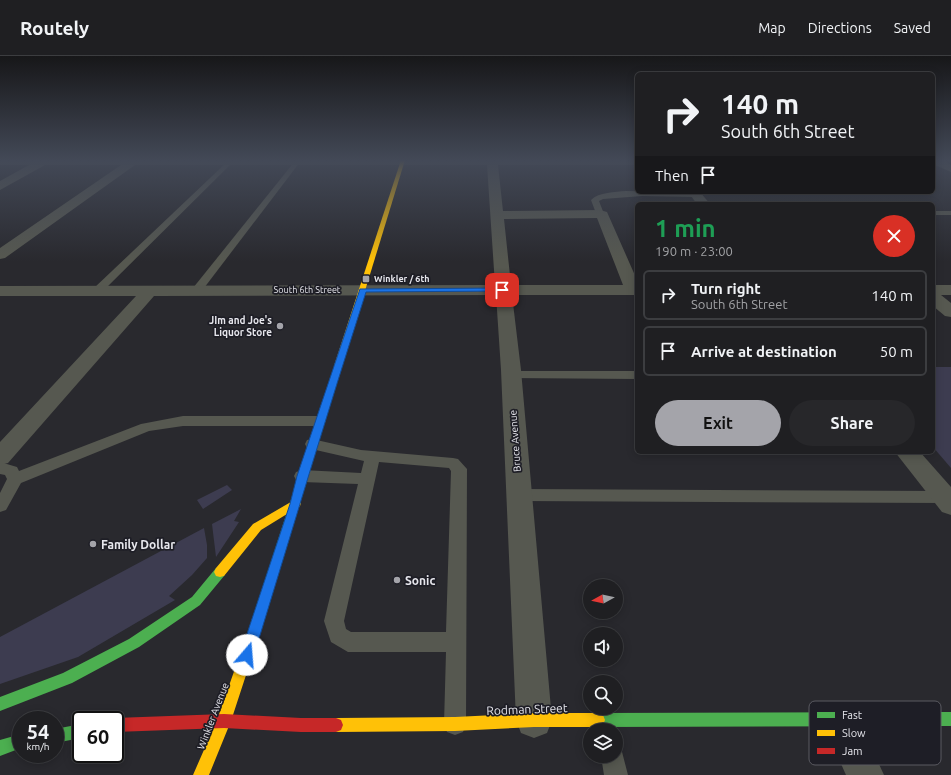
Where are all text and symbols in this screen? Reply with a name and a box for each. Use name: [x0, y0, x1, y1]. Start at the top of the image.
text: Routely: [20, 17, 89, 39]
text: Map: [758, 20, 786, 36]
text: Directions: [808, 20, 872, 36]
text: Saved: [894, 20, 931, 36]
icon: right: [655, 88, 707, 140]
text: 140 m: [721, 88, 799, 119]
text: South 6th Street: [721, 121, 855, 141]
icon: arrive: [697, 164, 719, 186]
text: Then: [655, 167, 689, 184]
text: 1 min: [655, 215, 716, 242]
button: close: [873, 215, 915, 257]
text: 190 m · 23:00: [655, 244, 733, 258]
pin: [485, 273, 519, 307]
marker: Winkler / 6th: [361, 274, 371, 284]
place label: Winkler / 6th: [374, 274, 430, 284]
icon: arrive: [491, 279, 513, 301]
text: Turn right: [691, 280, 761, 297]
icon: right: [657, 284, 679, 306]
street label: South 6th Street: [274, 285, 341, 295]
text: 140 m: [871, 287, 913, 304]
text: South 6th Street: [691, 297, 788, 311]
place label: JIm and Joe's Liquor Store: [209, 315, 272, 338]
marker: JIm and Joe's Liquor Store: [275, 321, 285, 331]
icon: arrive: [657, 340, 679, 362]
text: Arrive at destination: [691, 343, 837, 360]
text: 50 m: [880, 343, 913, 360]
button: Exit: [655, 400, 781, 446]
button: Share: [789, 400, 915, 446]
street label: Bruce Avenue: [507, 410, 523, 472]
place label: Family Dollar: [101, 538, 175, 551]
marker: Family Dollar: [88, 539, 98, 549]
place label: Sonic: [405, 574, 435, 587]
marker: Sonic: [392, 575, 402, 585]
north arrow: [583, 579, 623, 619]
map controls: [583, 579, 623, 763]
button: sound: [583, 627, 623, 667]
position arrow: [226, 634, 268, 676]
button: search: [583, 675, 623, 715]
street label: Winkler Avenue: [195, 681, 231, 751]
street label: Rodman Street: [486, 701, 568, 717]
legend: [809, 701, 941, 765]
text: Fast: [842, 709, 863, 721]
speed limit sign: 60: [72, 711, 124, 763]
text: 54: [27, 720, 49, 743]
button: layers: [583, 723, 623, 763]
text: Slow: [842, 727, 866, 739]
text: km/h: [26, 741, 50, 752]
text: Jam: [842, 745, 863, 757]

